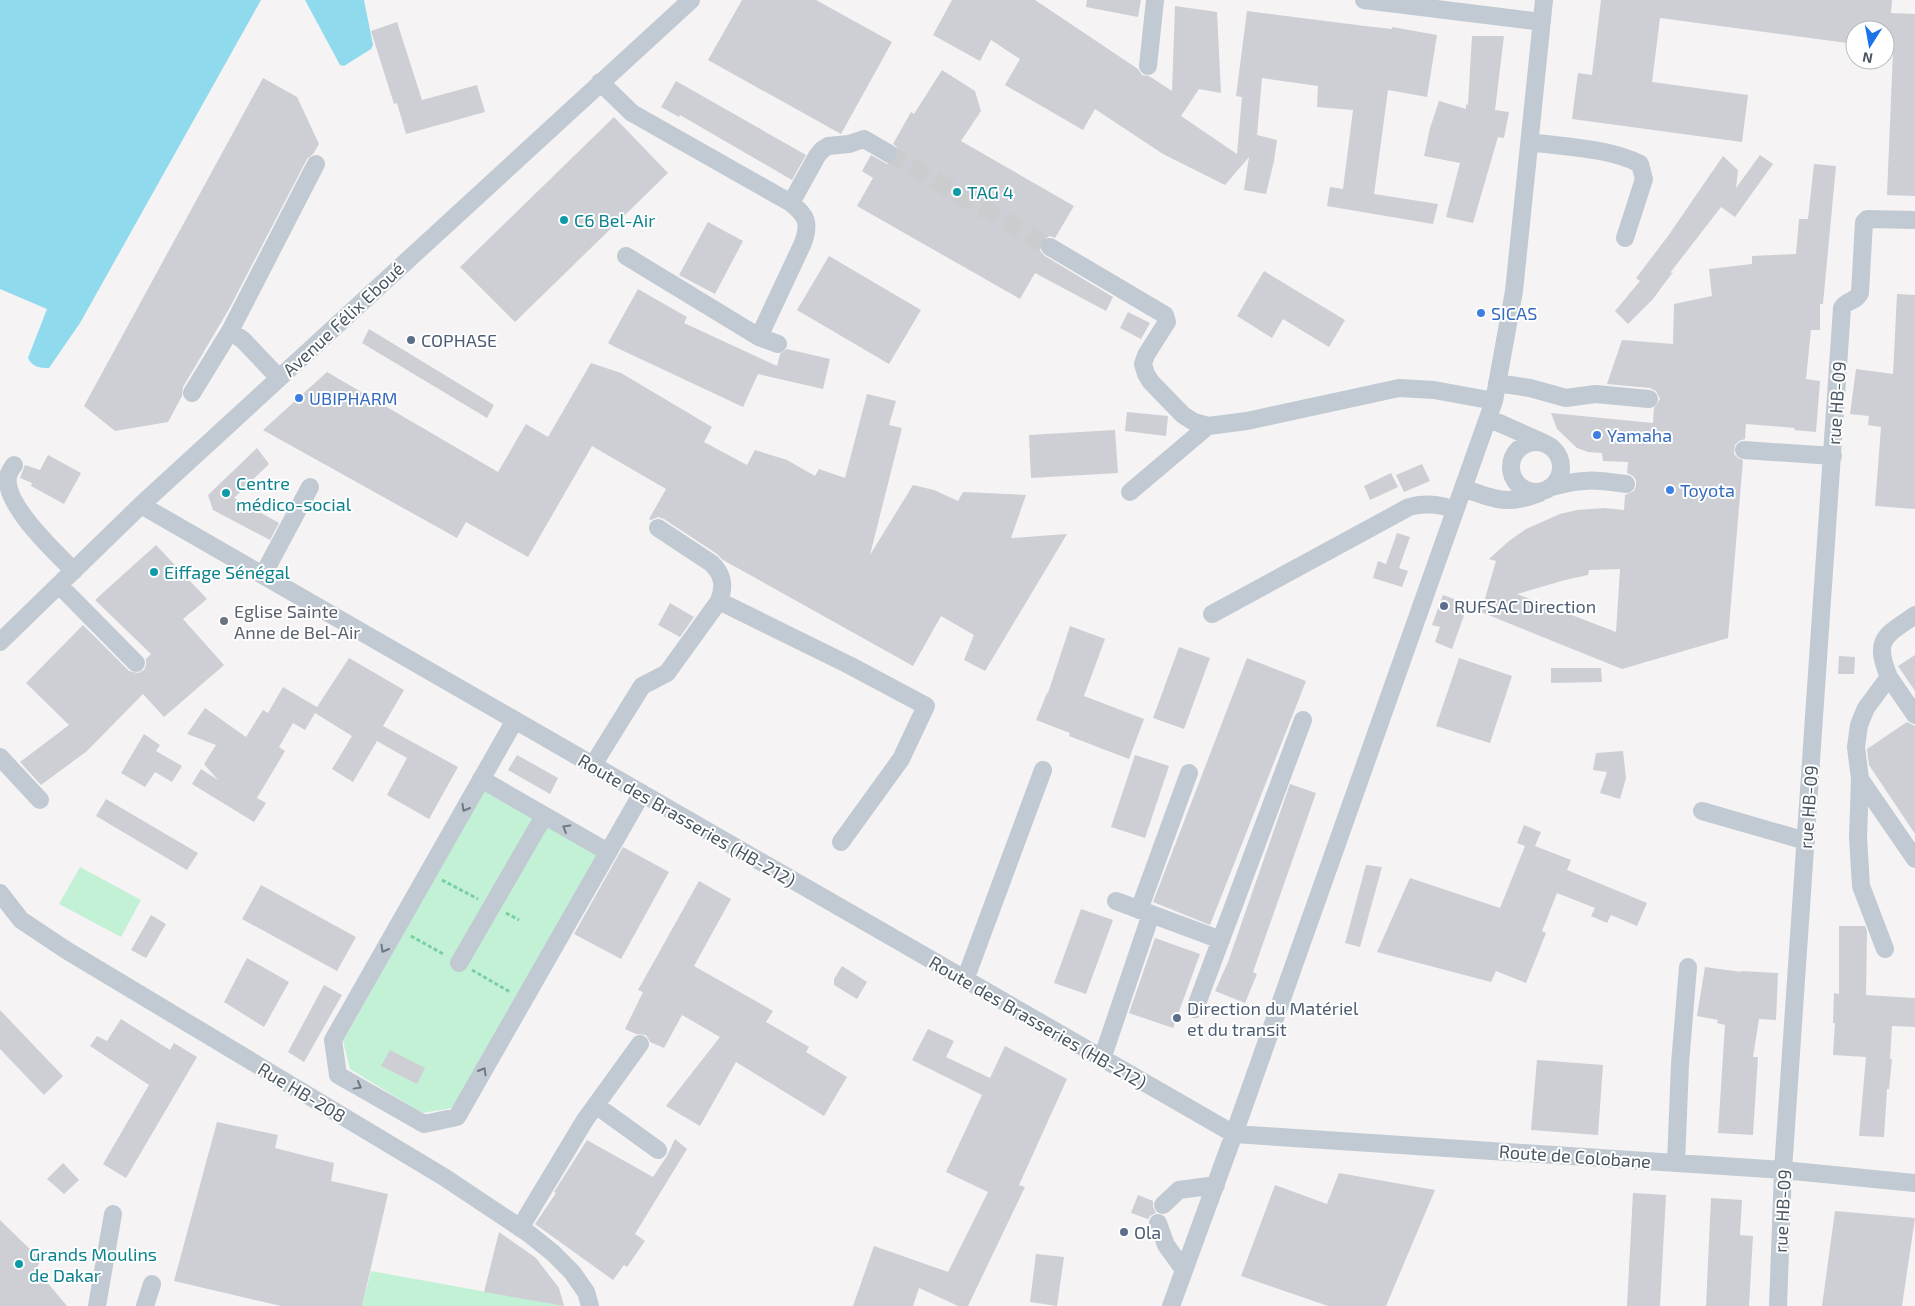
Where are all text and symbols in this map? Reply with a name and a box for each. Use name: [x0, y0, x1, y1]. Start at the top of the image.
north arrow: [1845, 20, 1895, 70]
text: N: [1861, 49, 1874, 68]
place label: TAG 4: [967, 181, 1014, 203]
marker: TAG 4: [951, 186, 963, 198]
place label: C6 Bel-Air: [574, 209, 655, 231]
marker: C6 Bel-Air: [558, 214, 570, 226]
street label: Avenue Félix Eboué: [278, 257, 408, 381]
place label: SICAS: [1491, 302, 1537, 324]
marker: SICAS: [1475, 307, 1487, 319]
place label: COPHASE: [421, 329, 497, 351]
marker: COPHASE: [405, 334, 417, 346]
street label: rue HB-09: [1822, 361, 1850, 445]
place label: UBIPHARM: [309, 387, 398, 409]
marker: UBIPHARM: [293, 392, 305, 404]
place label: Yamaha: [1607, 424, 1672, 446]
marker: Yamaha: [1591, 429, 1603, 441]
place label: Centre médico-social: [236, 472, 352, 515]
place label: Toyota: [1680, 479, 1735, 501]
marker: Toyota: [1664, 484, 1676, 496]
marker: Centre médico-social: [220, 487, 232, 499]
place label: Eiffage Sénégal: [164, 561, 291, 583]
marker: Eiffage Sénégal: [148, 566, 160, 578]
place label: RUFSAC Direction: [1454, 595, 1596, 617]
place label: Eglise Sainte Anne de Bel-Air: [234, 600, 361, 643]
marker: RUFSAC Direction: [1438, 600, 1450, 612]
marker: Eglise Sainte Anne de Bel-Air: [218, 615, 230, 627]
street label: Route des Brasseries (HB-212): [574, 749, 800, 891]
street label: rue HB-09: [1794, 765, 1822, 849]
one-way arrow: [461, 803, 471, 812]
one-way arrow: [562, 824, 571, 834]
one-way arrow: [381, 944, 391, 953]
street label: Route des Brasseries (HB-212): [925, 951, 1151, 1093]
place label: Direction du Matériel et du transit: [1187, 997, 1359, 1040]
marker: Direction du Matériel et du transit: [1171, 1012, 1183, 1024]
street label: Rue HB-208: [254, 1057, 350, 1127]
one-way arrow: [477, 1067, 487, 1076]
one-way arrow: [352, 1080, 361, 1090]
street label: Route de Colobane: [1498, 1140, 1652, 1172]
street label: rue HB-09: [1769, 1169, 1795, 1253]
place label: Ola: [1134, 1221, 1161, 1243]
marker: Ola: [1118, 1226, 1130, 1238]
place label: Grands Moulins de Dakar: [29, 1243, 157, 1286]
marker: Grands Moulins de Dakar: [13, 1258, 25, 1270]

